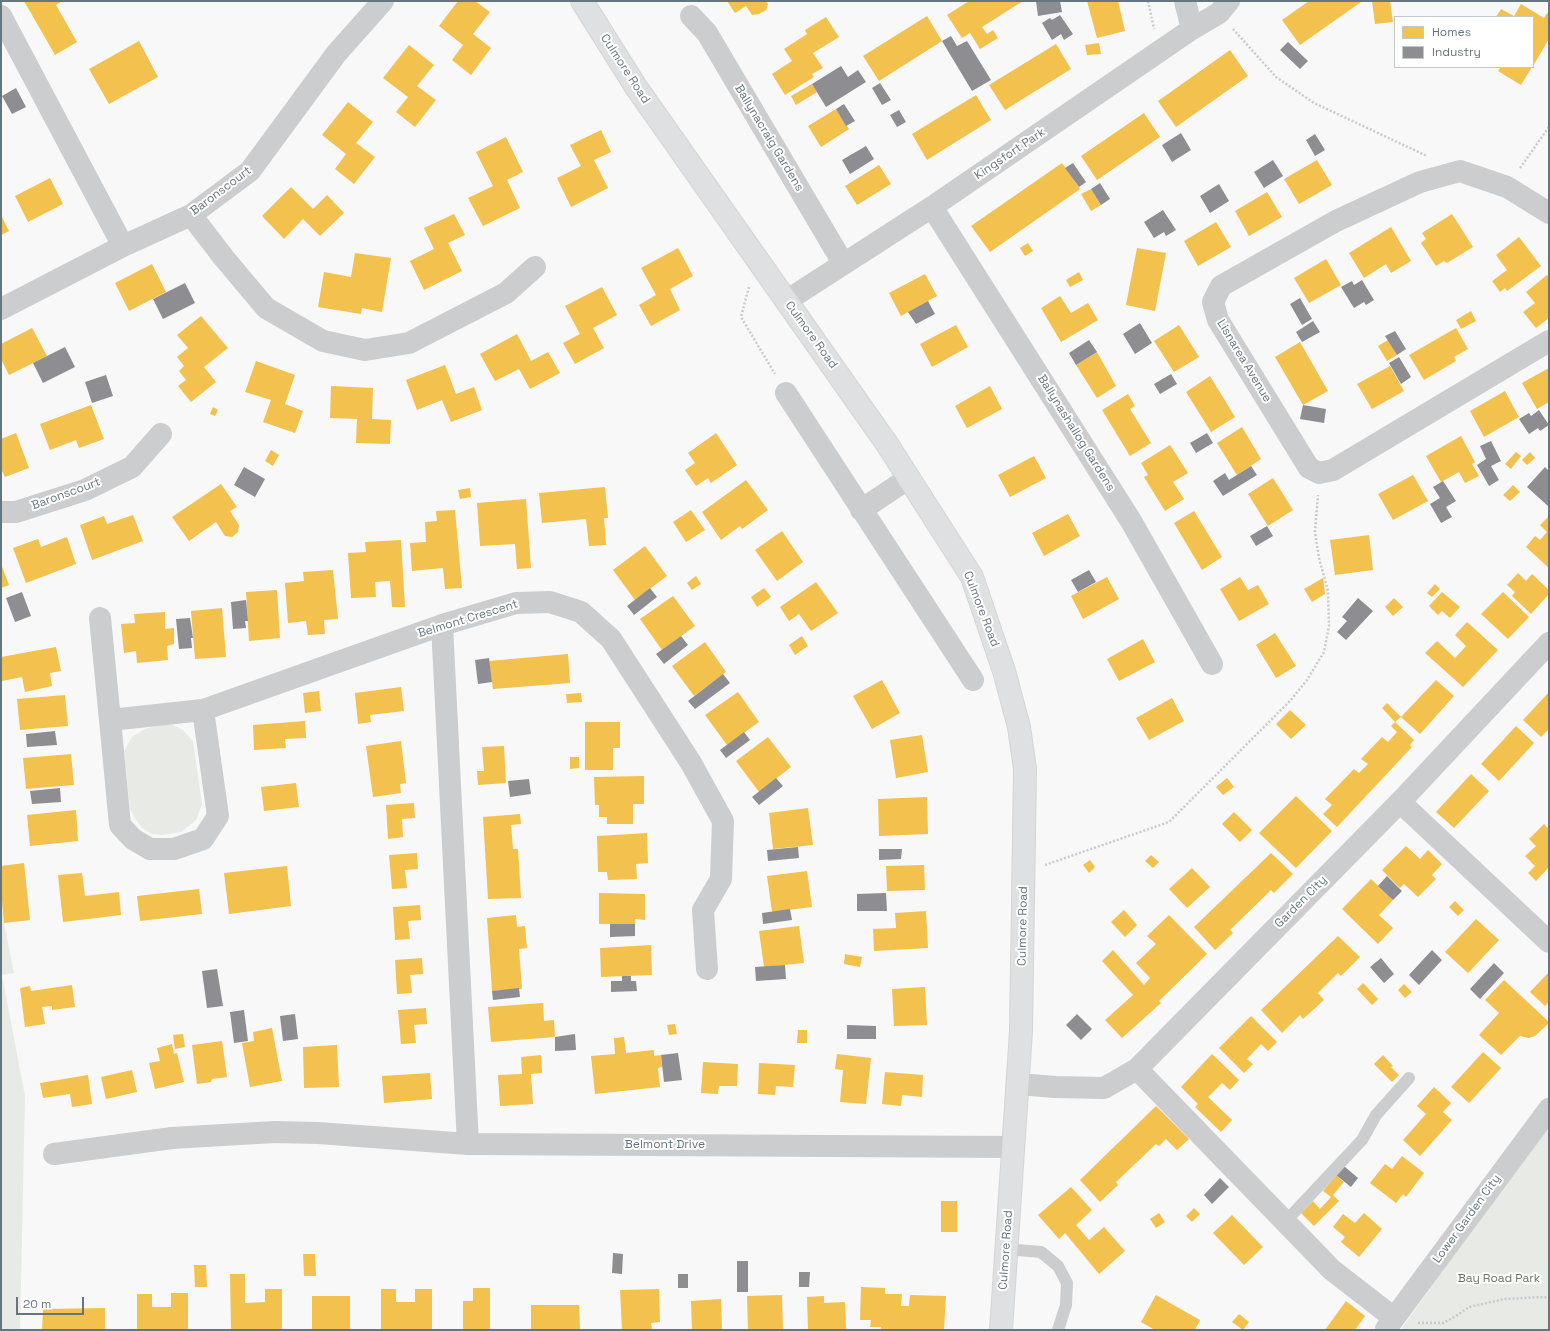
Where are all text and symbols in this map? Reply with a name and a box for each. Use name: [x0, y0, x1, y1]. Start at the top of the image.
legend: [1394, 16, 1534, 68]
text: Homes: [1432, 24, 1471, 40]
street label: Culmore Road: [597, 32, 653, 106]
text: Industry: [1432, 44, 1481, 60]
street label: Ballynacraig Gardens: [731, 82, 807, 194]
street label: Kingsfort Park: [972, 125, 1048, 183]
street label: Baronscourt: [188, 164, 254, 218]
street label: Culmore Road: [782, 299, 840, 371]
street label: Lisnarea Avenue: [1214, 317, 1274, 405]
street label: Ballynashallog Gardens: [1034, 372, 1118, 494]
street label: Baronscourt: [30, 475, 102, 513]
street label: Culmore Road: [960, 569, 1002, 649]
street label: Belmont Crescent: [416, 597, 520, 641]
street label: Garden City: [1272, 873, 1330, 931]
street label: Culmore Road: [1015, 886, 1031, 966]
street label: Belmont Drive: [625, 1138, 705, 1152]
street label: Lower Garden City: [1430, 1172, 1504, 1266]
street label: Culmore Road: [996, 1210, 1016, 1290]
park label: Bay Road Park: [1458, 1272, 1540, 1286]
scale bar: [18, 1289, 86, 1315]
text: 20 m: [23, 1296, 51, 1312]

